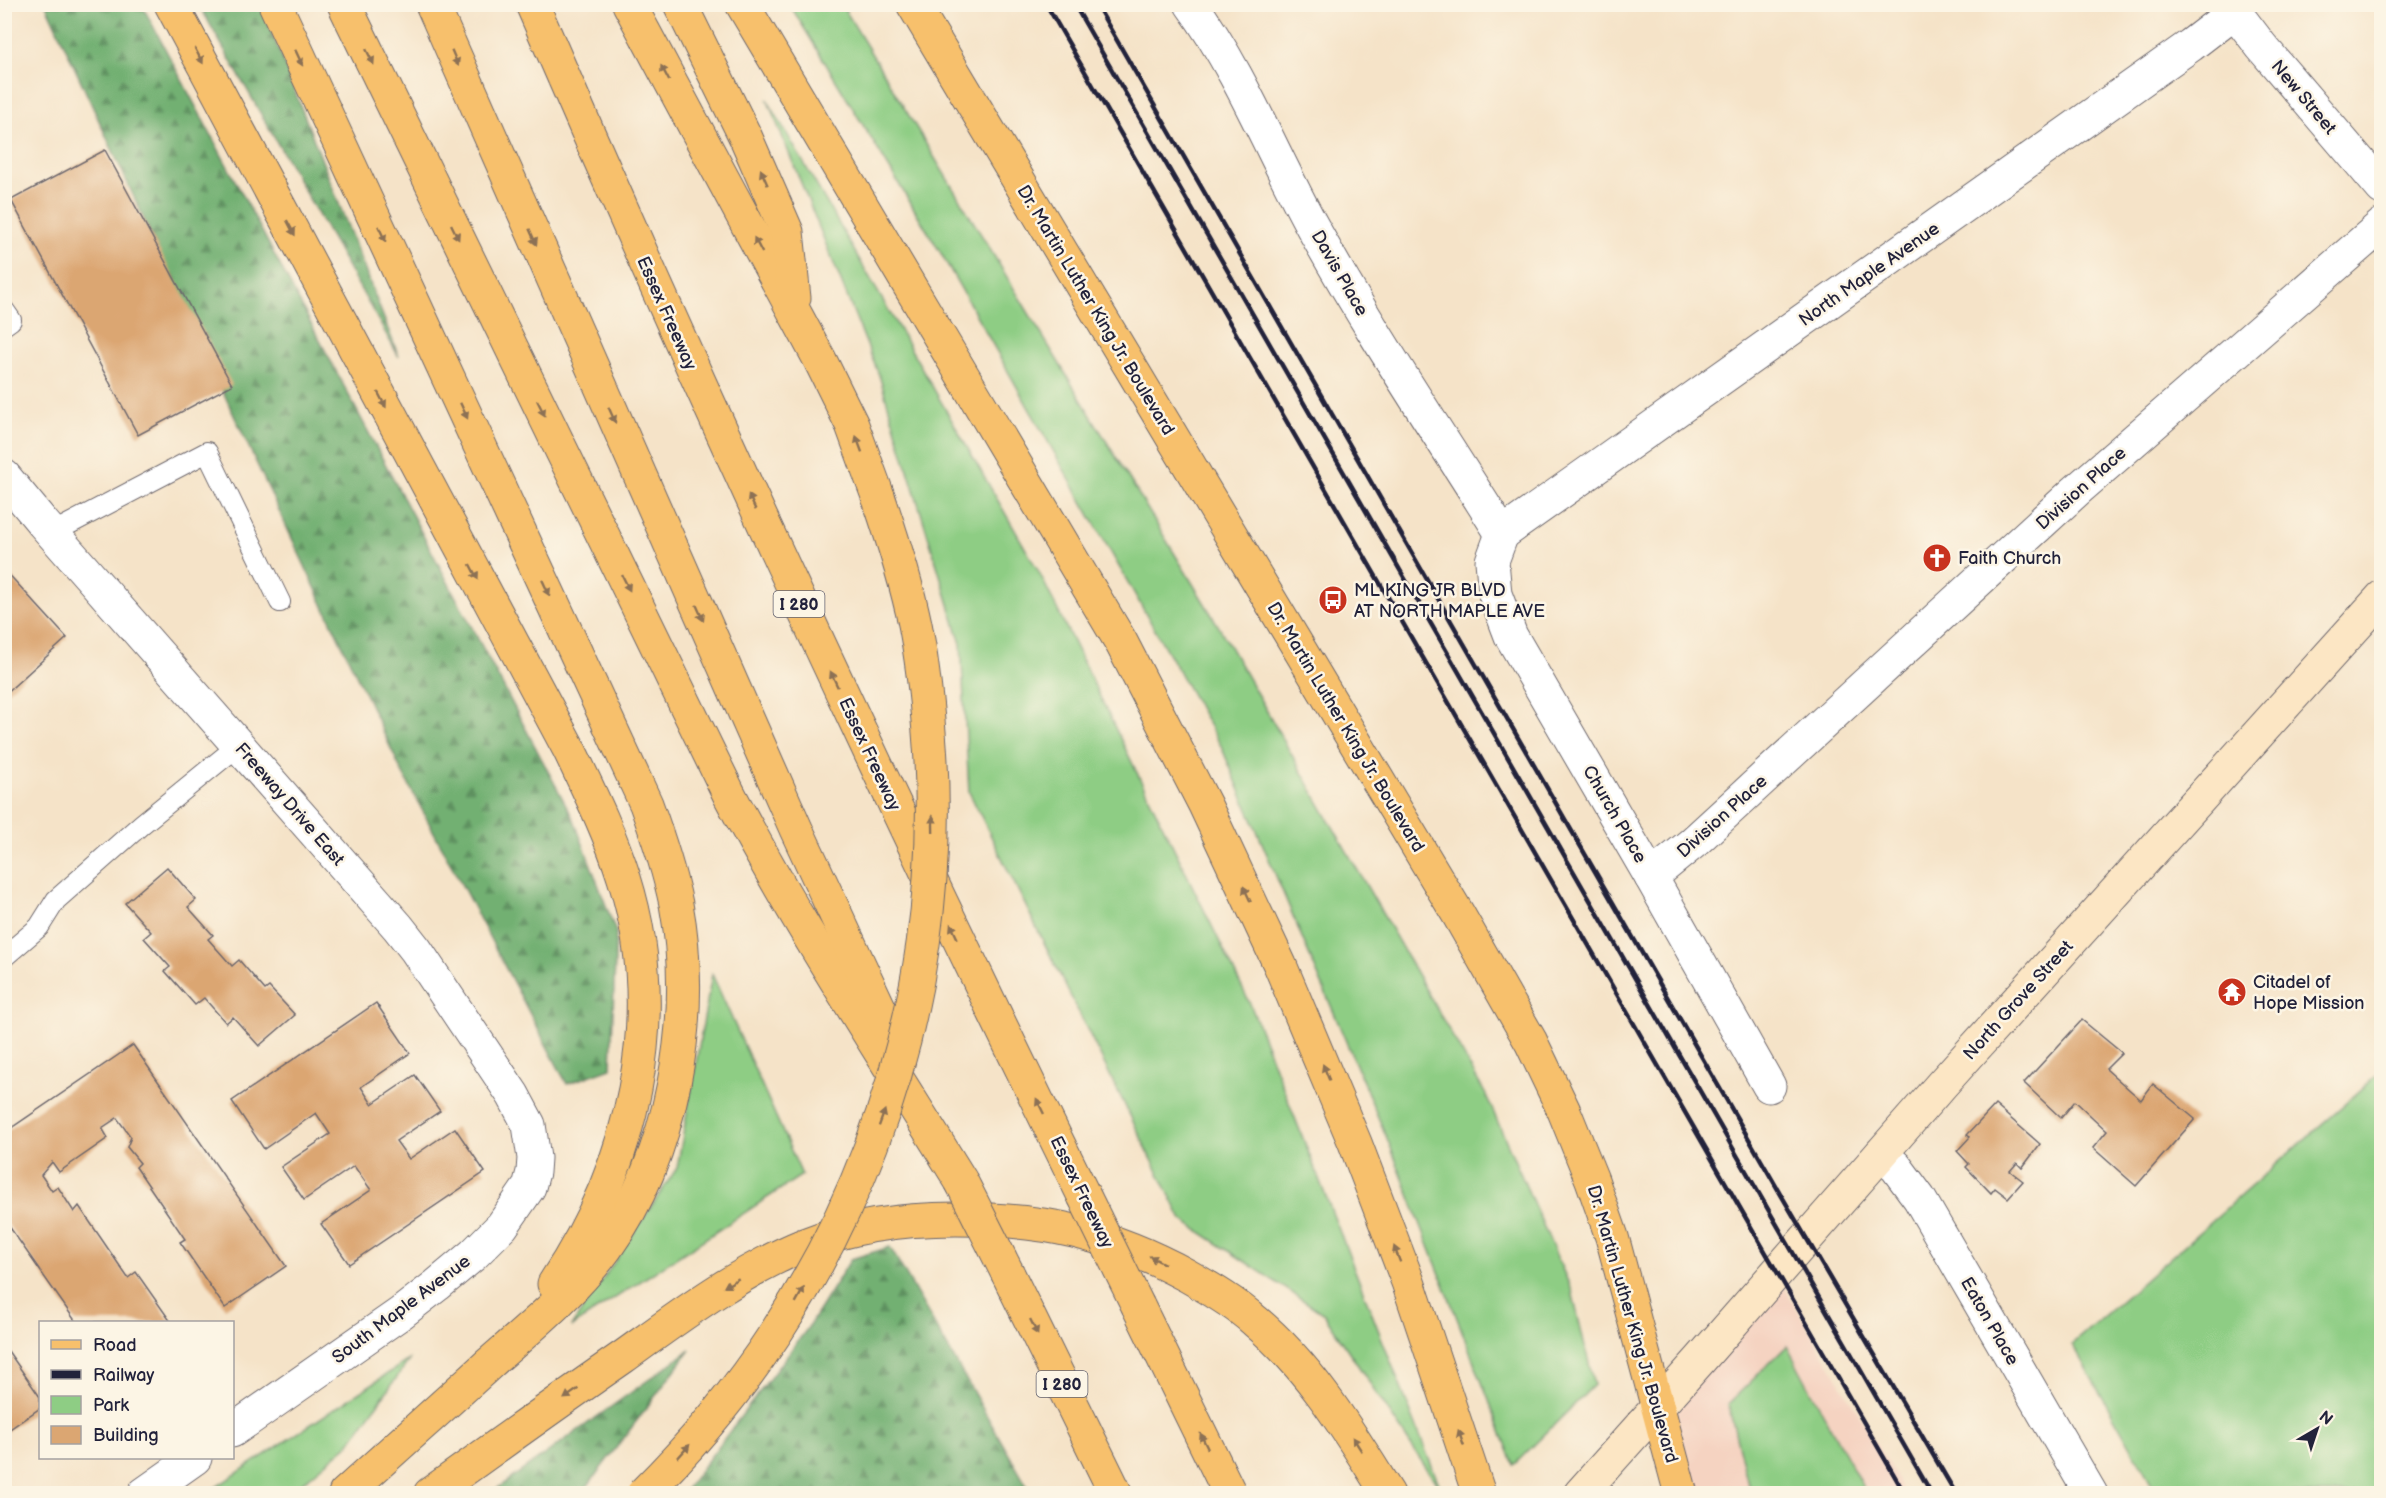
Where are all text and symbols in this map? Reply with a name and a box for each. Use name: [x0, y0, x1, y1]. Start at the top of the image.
one-way arrow: [194, 48, 204, 65]
one-way arrow: [295, 49, 304, 66]
one-way arrow: [365, 49, 375, 66]
one-way arrow: [450, 50, 460, 68]
street label: New Street: [2267, 56, 2341, 139]
one-way arrow: [660, 64, 670, 81]
one-way arrow: [758, 168, 768, 186]
street label: Dr. Martin Luther King Jr. Boulevard: [1012, 181, 1179, 439]
street label: North Maple Avenue: [1795, 218, 1944, 331]
one-way arrow: [286, 220, 296, 237]
one-way arrow: [451, 224, 460, 241]
one-way arrow: [377, 226, 386, 243]
street label: Davis Place: [1307, 227, 1373, 320]
one-way arrow: [529, 228, 538, 246]
one-way arrow: [753, 236, 763, 253]
street label: Essex Freeway: [632, 253, 701, 374]
one-way arrow: [377, 391, 387, 409]
one-way arrow: [536, 399, 545, 416]
one-way arrow: [459, 403, 468, 420]
one-way arrow: [607, 407, 617, 425]
one-way arrow: [853, 435, 863, 453]
street label: Division Place: [2032, 442, 2131, 534]
one-way arrow: [747, 493, 756, 510]
church icon: Faith Church: [1921, 542, 1953, 574]
place label: Faith Church: [1958, 548, 2061, 569]
one-way arrow: [469, 564, 479, 581]
one-way arrow: [621, 575, 631, 592]
one-way arrow: [541, 580, 550, 597]
place label: ML KING JR BLVD AT NORTH MAPLE AVE: [1354, 580, 1545, 622]
bus stop icon: ML KING JR BLVD AT NORTH MAPLE AVE: [1317, 584, 1349, 616]
road number: I 280: [774, 591, 824, 617]
street label: Dr. Martin Luther King Jr. Boulevard: [1262, 598, 1429, 856]
one-way arrow: [695, 604, 704, 621]
one-way arrow: [829, 670, 838, 687]
street label: Essex Freeway: [834, 695, 905, 815]
street label: Freeway Drive East: [231, 739, 349, 870]
street label: Church Place: [1578, 762, 1651, 867]
street label: Division Place: [1673, 770, 1772, 862]
one-way arrow: [928, 815, 938, 834]
one-way arrow: [1243, 885, 1252, 902]
one-way arrow: [949, 922, 958, 939]
street label: North Grove Street: [1959, 936, 2078, 1064]
place label: Citadel of Hope Mission: [2253, 972, 2365, 1014]
temple icon: Citadel of Hope Mission: [2216, 976, 2248, 1008]
one-way arrow: [1321, 1063, 1331, 1081]
one-way arrow: [1035, 1097, 1044, 1114]
one-way arrow: [877, 1109, 887, 1127]
street label: Essex Freeway: [1045, 1133, 1118, 1252]
street label: Dr. Martin Luther King Jr. Boulevard: [1583, 1183, 1682, 1465]
one-way arrow: [1392, 1245, 1401, 1263]
street label: South Maple Avenue: [328, 1250, 475, 1368]
one-way arrow: [1148, 1255, 1165, 1265]
street label: Eaton Place: [1956, 1274, 2023, 1369]
one-way arrow: [723, 1277, 739, 1288]
one-way arrow: [795, 1286, 805, 1303]
one-way arrow: [1029, 1318, 1039, 1336]
legend: [39, 1321, 234, 1459]
text: Road: [93, 1335, 137, 1356]
text: Railway: [93, 1365, 155, 1386]
road number: I 280: [1036, 1371, 1088, 1397]
one-way arrow: [563, 1388, 579, 1400]
text: Park: [93, 1395, 129, 1416]
north arrow: [2287, 1399, 2347, 1459]
text: N: [2315, 1407, 2336, 1430]
text: Building: [93, 1425, 159, 1446]
one-way arrow: [1455, 1429, 1465, 1447]
one-way arrow: [1200, 1432, 1210, 1450]
one-way arrow: [1351, 1436, 1362, 1452]
one-way arrow: [677, 1444, 691, 1459]

